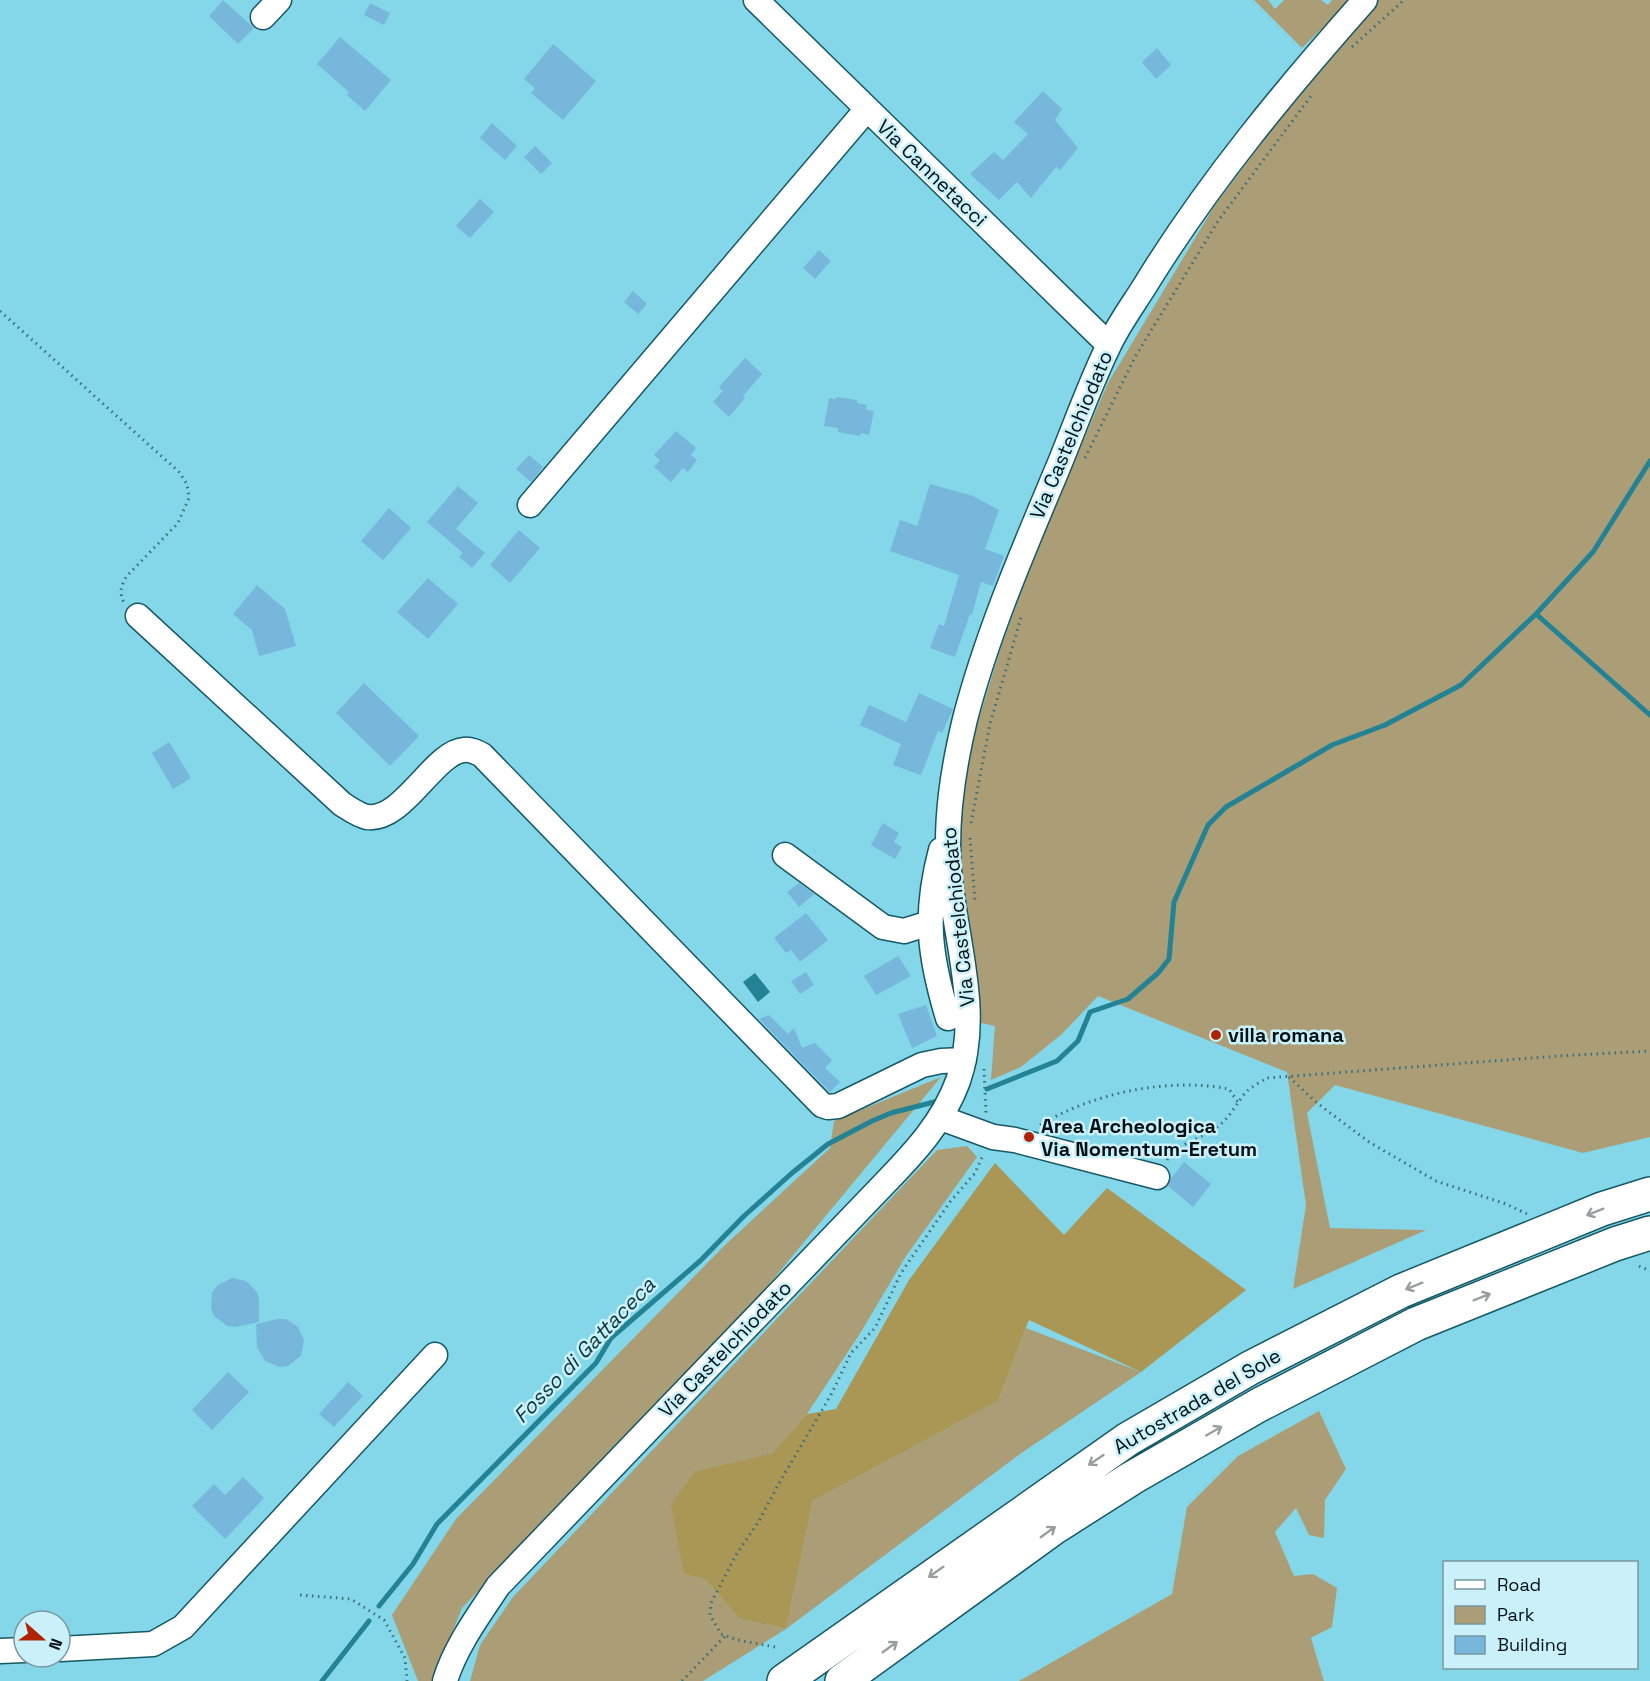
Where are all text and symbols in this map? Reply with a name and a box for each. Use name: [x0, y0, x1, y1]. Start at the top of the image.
street label: Via Cannetacci: [871, 114, 993, 232]
street label: Via Castelchiodato: [1024, 347, 1118, 523]
street label: Via Castelchiodato: [936, 826, 980, 1008]
place label: villa romana: [1228, 1022, 1344, 1048]
marker: villa romana: [1209, 1028, 1223, 1042]
place label: Area Archeologica Via Nomentum-Eretum: [1041, 1113, 1257, 1162]
marker: Area Archeologica Via Nomentum-Eretum: [1022, 1130, 1036, 1144]
one-way arrow: [1586, 1207, 1604, 1218]
water label: Fosso di Gattaceca: [507, 1271, 661, 1429]
street label: Via Castelchiodato: [653, 1275, 797, 1423]
one-way arrow: [1405, 1281, 1424, 1292]
one-way arrow: [1473, 1291, 1491, 1302]
street label: Autostrada del Sole: [1108, 1342, 1286, 1460]
one-way arrow: [1205, 1424, 1222, 1436]
one-way arrow: [1088, 1454, 1105, 1466]
one-way arrow: [1039, 1526, 1055, 1538]
legend: [1443, 1561, 1638, 1669]
one-way arrow: [929, 1566, 945, 1578]
text: Road: [1497, 1573, 1541, 1596]
text: Park: [1497, 1603, 1535, 1626]
north arrow: [12, 1609, 72, 1669]
text: Building: [1497, 1633, 1567, 1656]
text: N: [44, 1635, 67, 1653]
one-way arrow: [881, 1640, 897, 1653]

